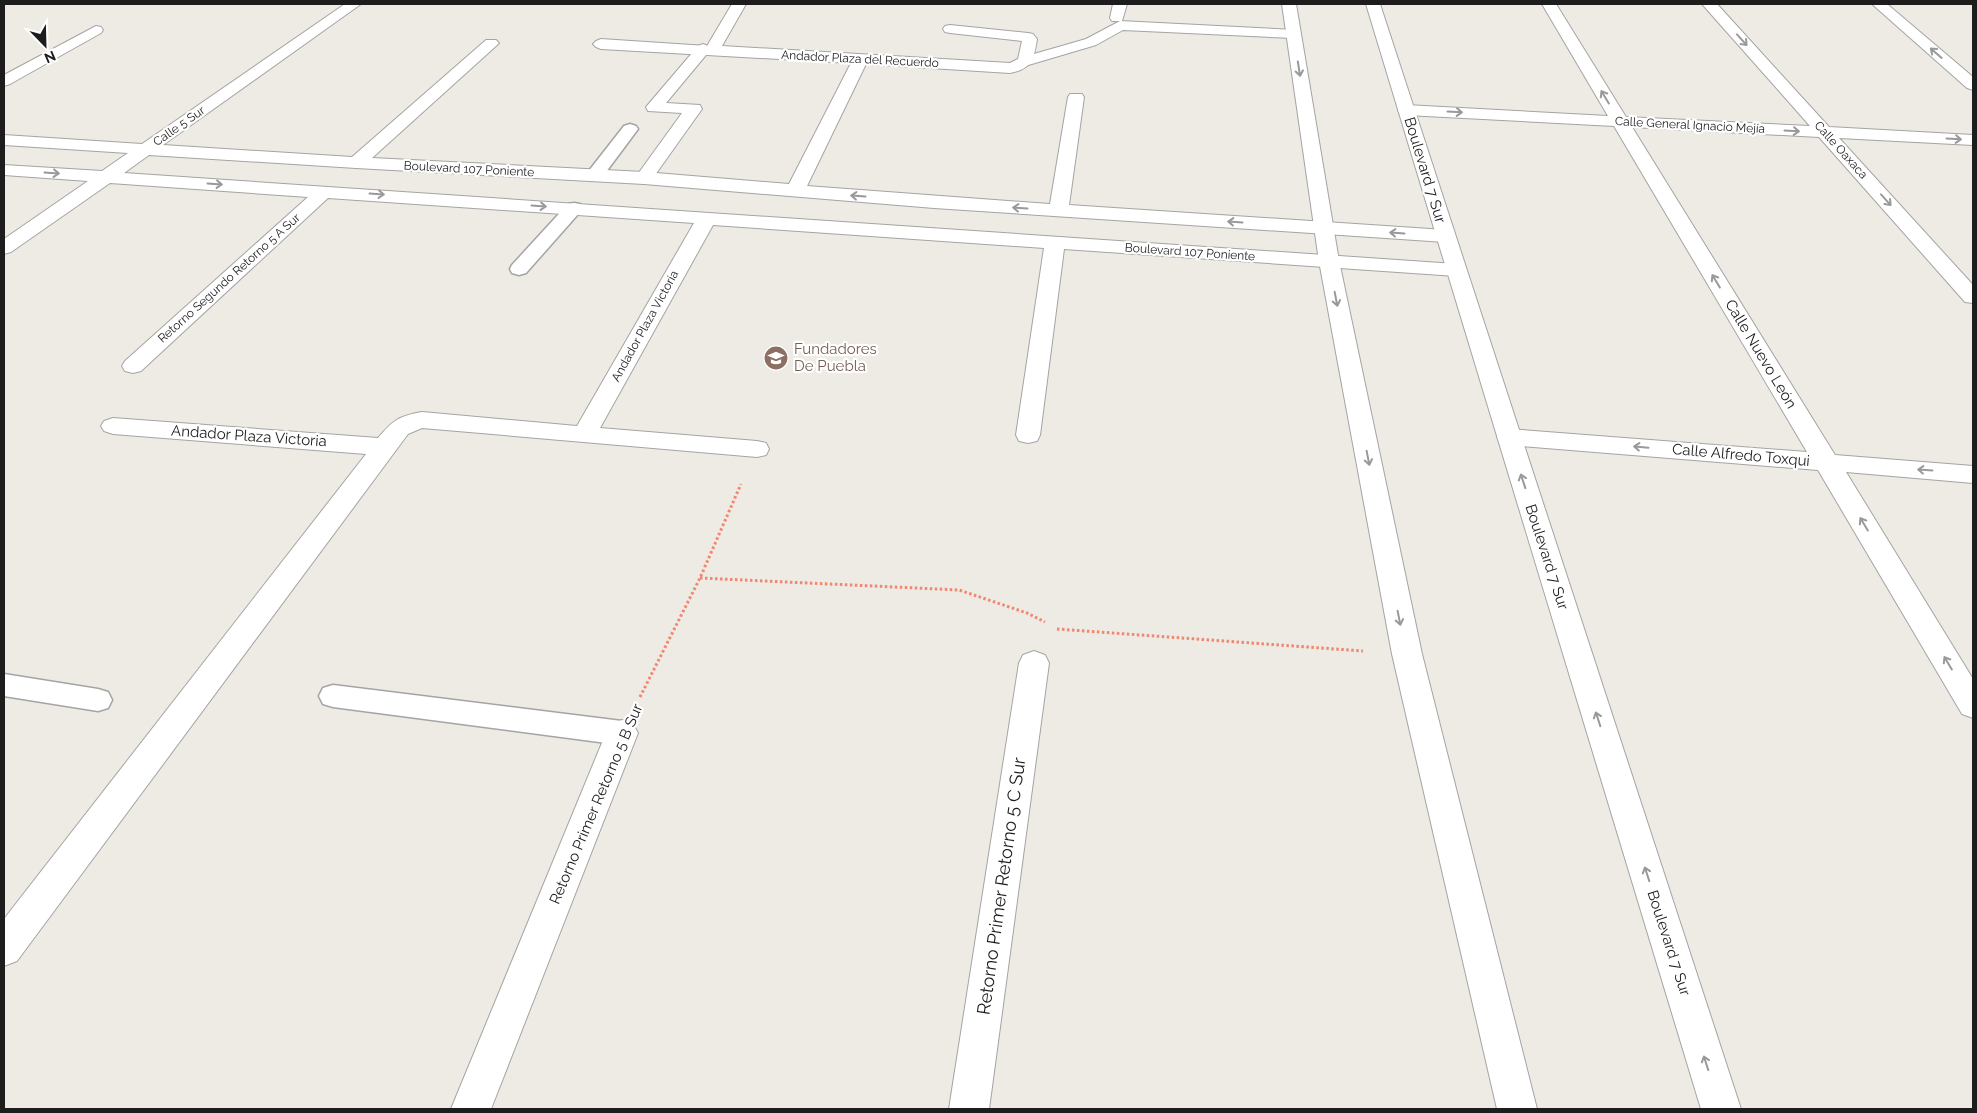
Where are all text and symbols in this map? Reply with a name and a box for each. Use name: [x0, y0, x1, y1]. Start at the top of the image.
north arrow: [20, 20, 70, 70]
one-way arrow: [1736, 34, 1748, 47]
one-way arrow: [1930, 47, 1943, 59]
text: N: [42, 48, 58, 66]
street label: Andador Plaza del Recuerdo: [781, 48, 939, 70]
one-way arrow: [1295, 61, 1305, 77]
one-way arrow: [1600, 90, 1610, 104]
street label: Calle 5 Sur: [151, 103, 208, 149]
one-way arrow: [1446, 108, 1462, 117]
street label: Calle General Ignacio Mejía: [1615, 114, 1765, 136]
street label: Boulevard 7 Sur: [1400, 115, 1450, 226]
street label: Calle Oaxaca: [1812, 118, 1870, 182]
one-way arrow: [1783, 126, 1799, 135]
one-way arrow: [1946, 135, 1962, 144]
street label: Boulevard 107 Poniente: [403, 159, 535, 179]
one-way arrow: [44, 168, 60, 178]
one-way arrow: [206, 179, 222, 188]
one-way arrow: [368, 190, 384, 199]
one-way arrow: [850, 191, 866, 200]
one-way arrow: [1880, 193, 1892, 206]
one-way arrow: [531, 201, 547, 210]
one-way arrow: [1012, 203, 1028, 212]
street label: Retorno Segundo Retorno 5 A Sur: [155, 210, 304, 346]
one-way arrow: [1227, 218, 1243, 227]
one-way arrow: [1389, 229, 1405, 238]
street label: Boulevard 107 Poniente: [1124, 240, 1256, 264]
street label: Andador Plaza Victoria: [609, 268, 681, 384]
one-way arrow: [1711, 274, 1721, 288]
one-way arrow: [1332, 290, 1341, 306]
street label: Calle Nuevo León: [1721, 296, 1801, 412]
place label: Fundadores De Puebla: [794, 340, 877, 375]
school or university icon: Fundadores De Puebla: [763, 345, 789, 371]
street label: Andador Plaza Victoria: [171, 422, 327, 450]
street label: Calle Alfredo Toxqui: [1671, 440, 1811, 470]
one-way arrow: [1633, 443, 1649, 452]
one-way arrow: [1363, 450, 1373, 466]
one-way arrow: [1917, 465, 1933, 475]
one-way arrow: [1517, 473, 1527, 489]
street label: Boulevard 7 Sur: [1521, 502, 1573, 613]
one-way arrow: [1858, 518, 1868, 532]
one-way arrow: [1395, 609, 1405, 625]
one-way arrow: [1943, 657, 1953, 671]
street label: Retorno Primer Retorno 5 B Sur: [546, 700, 647, 907]
one-way arrow: [1593, 712, 1602, 728]
street label: Retorno Primer Retorno 5 C Sur: [973, 755, 1030, 1016]
one-way arrow: [1642, 867, 1651, 883]
street label: Boulevard 7 Sur: [1643, 888, 1695, 999]
one-way arrow: [1701, 1055, 1711, 1071]

